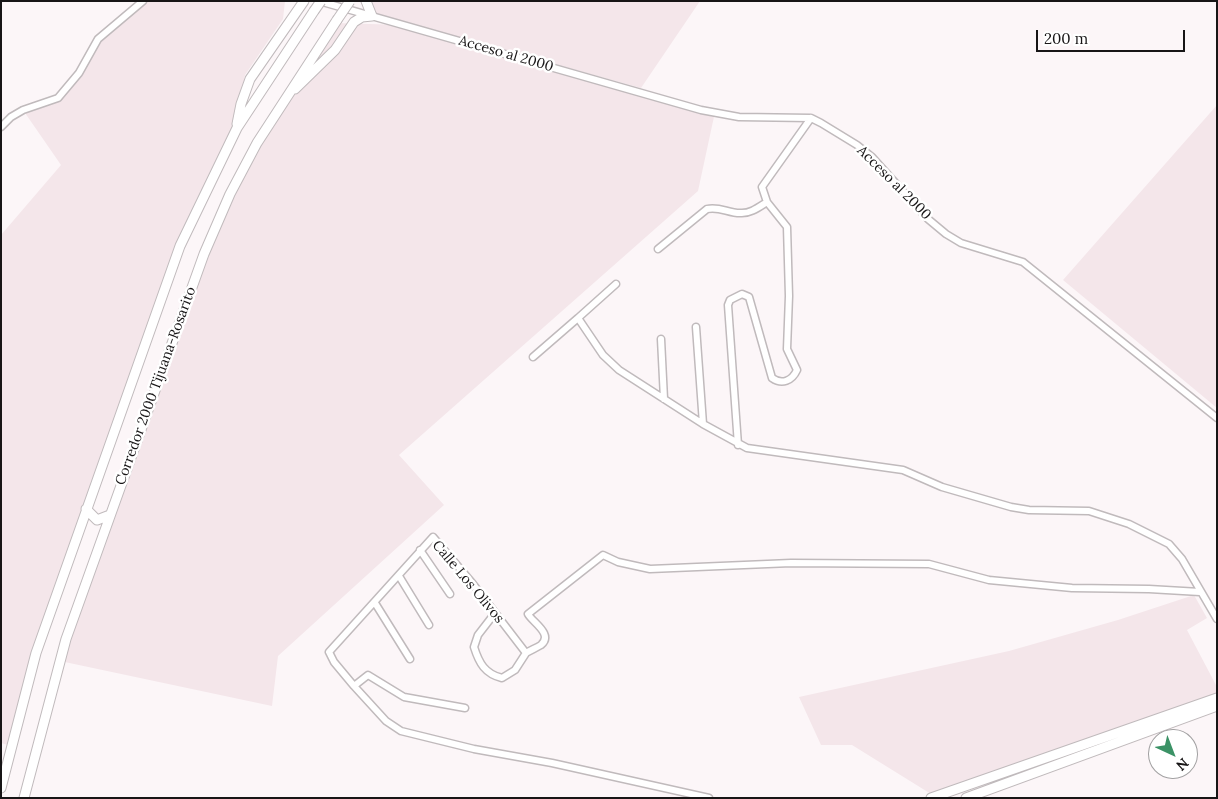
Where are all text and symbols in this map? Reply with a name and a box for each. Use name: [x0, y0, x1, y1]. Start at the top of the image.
scale bar: [1038, 20, 1187, 52]
text: 200 m: [1044, 29, 1088, 48]
street label: Acceso al 2000: [457, 32, 555, 76]
street label: Acceso al 2000: [853, 142, 935, 224]
street label: Corredor 2000 Tijuana-Rosarito: [112, 284, 200, 488]
street label: Calle Los Olivos: [429, 537, 507, 627]
north arrow: [1148, 729, 1198, 779]
text: N: [1172, 754, 1193, 775]

